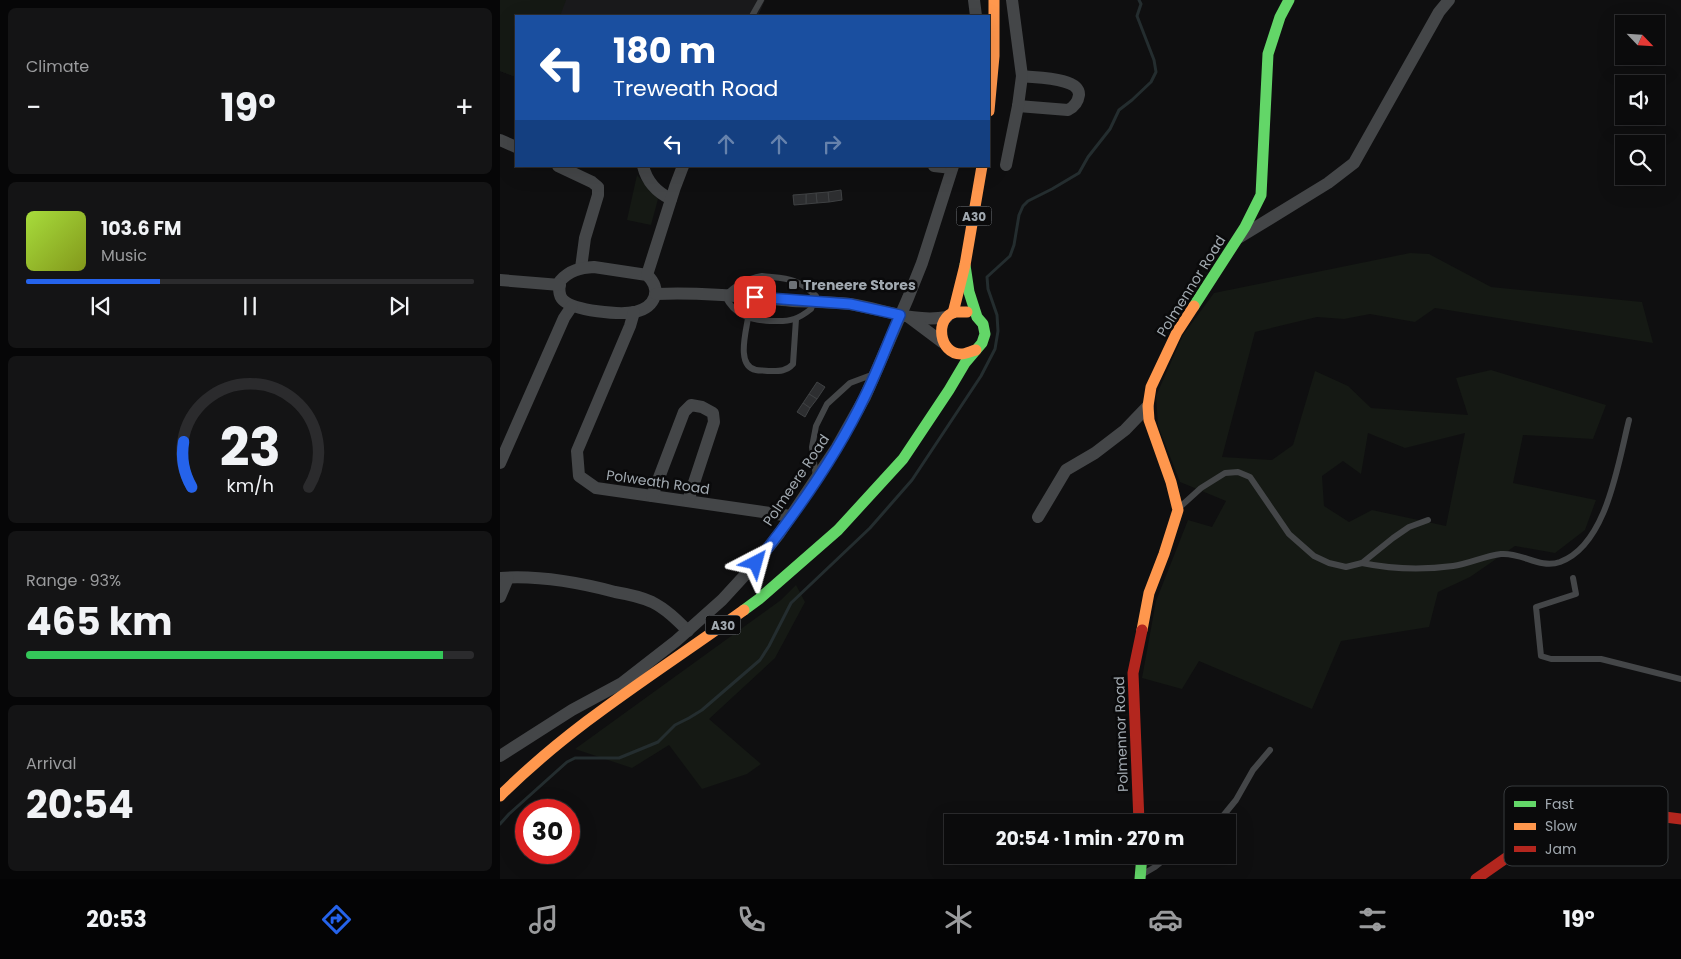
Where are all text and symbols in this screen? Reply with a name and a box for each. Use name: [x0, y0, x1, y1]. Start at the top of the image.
north arrow: [1615, 15, 1665, 65]
map controls: [1615, 15, 1665, 185]
text: 180 m: [613, 26, 716, 75]
icon: left: [530, 35, 595, 100]
text: Climate: [26, 55, 89, 78]
text: Treweath Road: [613, 73, 778, 104]
button: sound: [1615, 75, 1665, 125]
text: 19°: [221, 81, 276, 134]
text: −: [26, 88, 41, 127]
text: +: [455, 88, 474, 127]
icon: left: [659, 130, 687, 158]
icon: ahead: [712, 130, 740, 158]
icon: ahead: [765, 130, 793, 158]
icon: right: [818, 130, 846, 158]
button: search: [1615, 135, 1665, 185]
road number: A30: [956, 207, 992, 226]
text: 103.6 FM: [101, 215, 181, 242]
street label: Polmennor Road: [1152, 232, 1230, 340]
text: Music: [101, 244, 147, 267]
place label: Treneere Stores: [803, 275, 916, 295]
pin: [734, 276, 776, 318]
marker: Treneere Stores: [787, 279, 799, 291]
icon: arrive: [741, 283, 769, 311]
icon: previous: [87, 292, 115, 320]
icon: pause: [236, 292, 264, 320]
icon: next: [385, 292, 413, 320]
text: 23: [219, 411, 281, 484]
street label: Polmeere Road: [758, 430, 834, 530]
street label: Polweath Road: [605, 465, 711, 499]
text: km/h: [226, 473, 274, 498]
position arrow: [729, 536, 781, 588]
text: Range · 93%: [26, 569, 121, 592]
text: 465 km: [26, 595, 172, 648]
road number: A30: [706, 616, 740, 634]
street label: Polmennor Road: [1109, 676, 1133, 792]
text: Arrival: [26, 752, 76, 775]
text: 20:54: [26, 778, 134, 831]
legend: [1504, 786, 1668, 866]
text: Fast: [1545, 794, 1574, 814]
speed limit sign: 30: [515, 799, 580, 864]
text: Slow: [1545, 816, 1578, 836]
text: 20:54 · 1 min · 270 m: [996, 825, 1184, 852]
text: Jam: [1545, 839, 1576, 859]
icon: directions: [319, 902, 354, 937]
icon: music: [526, 902, 561, 937]
icon: phone: [734, 902, 769, 937]
icon: climate: [941, 902, 976, 937]
icon: car: [1148, 902, 1183, 937]
icon: filters: [1355, 902, 1390, 937]
text: 20:53: [86, 904, 147, 935]
text: 19°: [1563, 904, 1595, 935]

